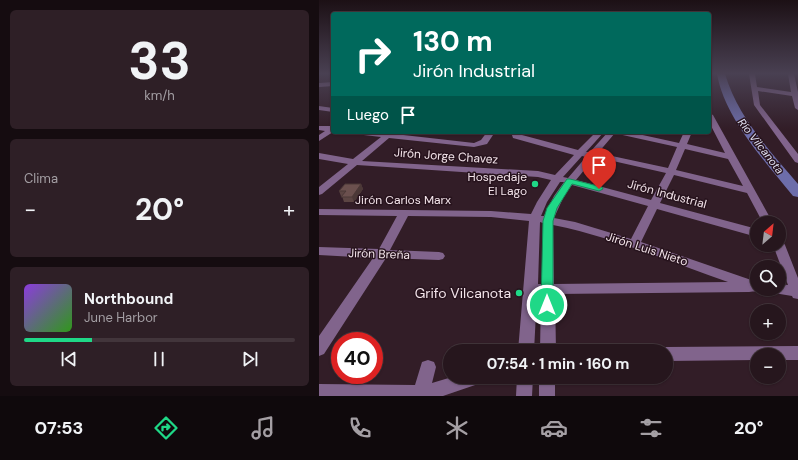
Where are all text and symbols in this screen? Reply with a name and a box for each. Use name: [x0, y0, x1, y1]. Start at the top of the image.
text: 130 m: [413, 23, 493, 60]
text: 33: [128, 27, 191, 95]
icon: right: [347, 28, 399, 80]
text: Jirón Industrial: [413, 59, 535, 83]
text: km/h: [144, 87, 175, 104]
icon: arrive: [397, 104, 419, 126]
text: Luego: [347, 105, 389, 125]
water label: Río Vilcanota: [735, 115, 787, 177]
street label: Jirón Jorge Chavez: [393, 144, 499, 168]
pin: [582, 148, 616, 189]
icon: arrive: [588, 154, 610, 176]
place label: Hospedaje El Lago: [468, 169, 527, 199]
text: Clima: [24, 170, 58, 187]
street label: Jirón Industrial: [626, 176, 708, 212]
marker: Hospedaje El Lago: [530, 179, 540, 189]
text: 20°: [135, 190, 184, 229]
street label: Jirón Carlos Marx: [355, 192, 451, 208]
text: −: [24, 195, 36, 224]
text: +: [283, 195, 295, 224]
north arrow: [750, 216, 786, 252]
map controls: [750, 216, 786, 384]
street label: Jirón Luis Nieto: [604, 228, 690, 270]
street label: Jirón Breña: [348, 245, 410, 263]
button: search: [750, 260, 786, 296]
place label: Grifo Vilcanota: [415, 284, 511, 302]
position arrow: [526, 284, 568, 326]
marker: Grifo Vilcanota: [514, 288, 524, 298]
text: Northbound: [84, 289, 173, 309]
button: +: [750, 304, 786, 340]
text: June Harbor: [84, 309, 158, 326]
speed limit sign: 40: [331, 332, 383, 384]
icon: previous: [58, 348, 80, 370]
icon: pause: [148, 348, 170, 370]
icon: next: [239, 348, 261, 370]
button: −: [750, 348, 786, 384]
text: 07:54 · 1 min · 160 m: [487, 354, 629, 374]
icon: directions: [152, 414, 180, 442]
icon: music: [249, 414, 277, 442]
icon: phone: [346, 414, 374, 442]
icon: climate: [443, 414, 471, 442]
icon: car: [540, 414, 568, 442]
icon: filters: [637, 414, 665, 442]
text: 07:53: [34, 416, 83, 440]
text: 20°: [734, 416, 763, 440]

